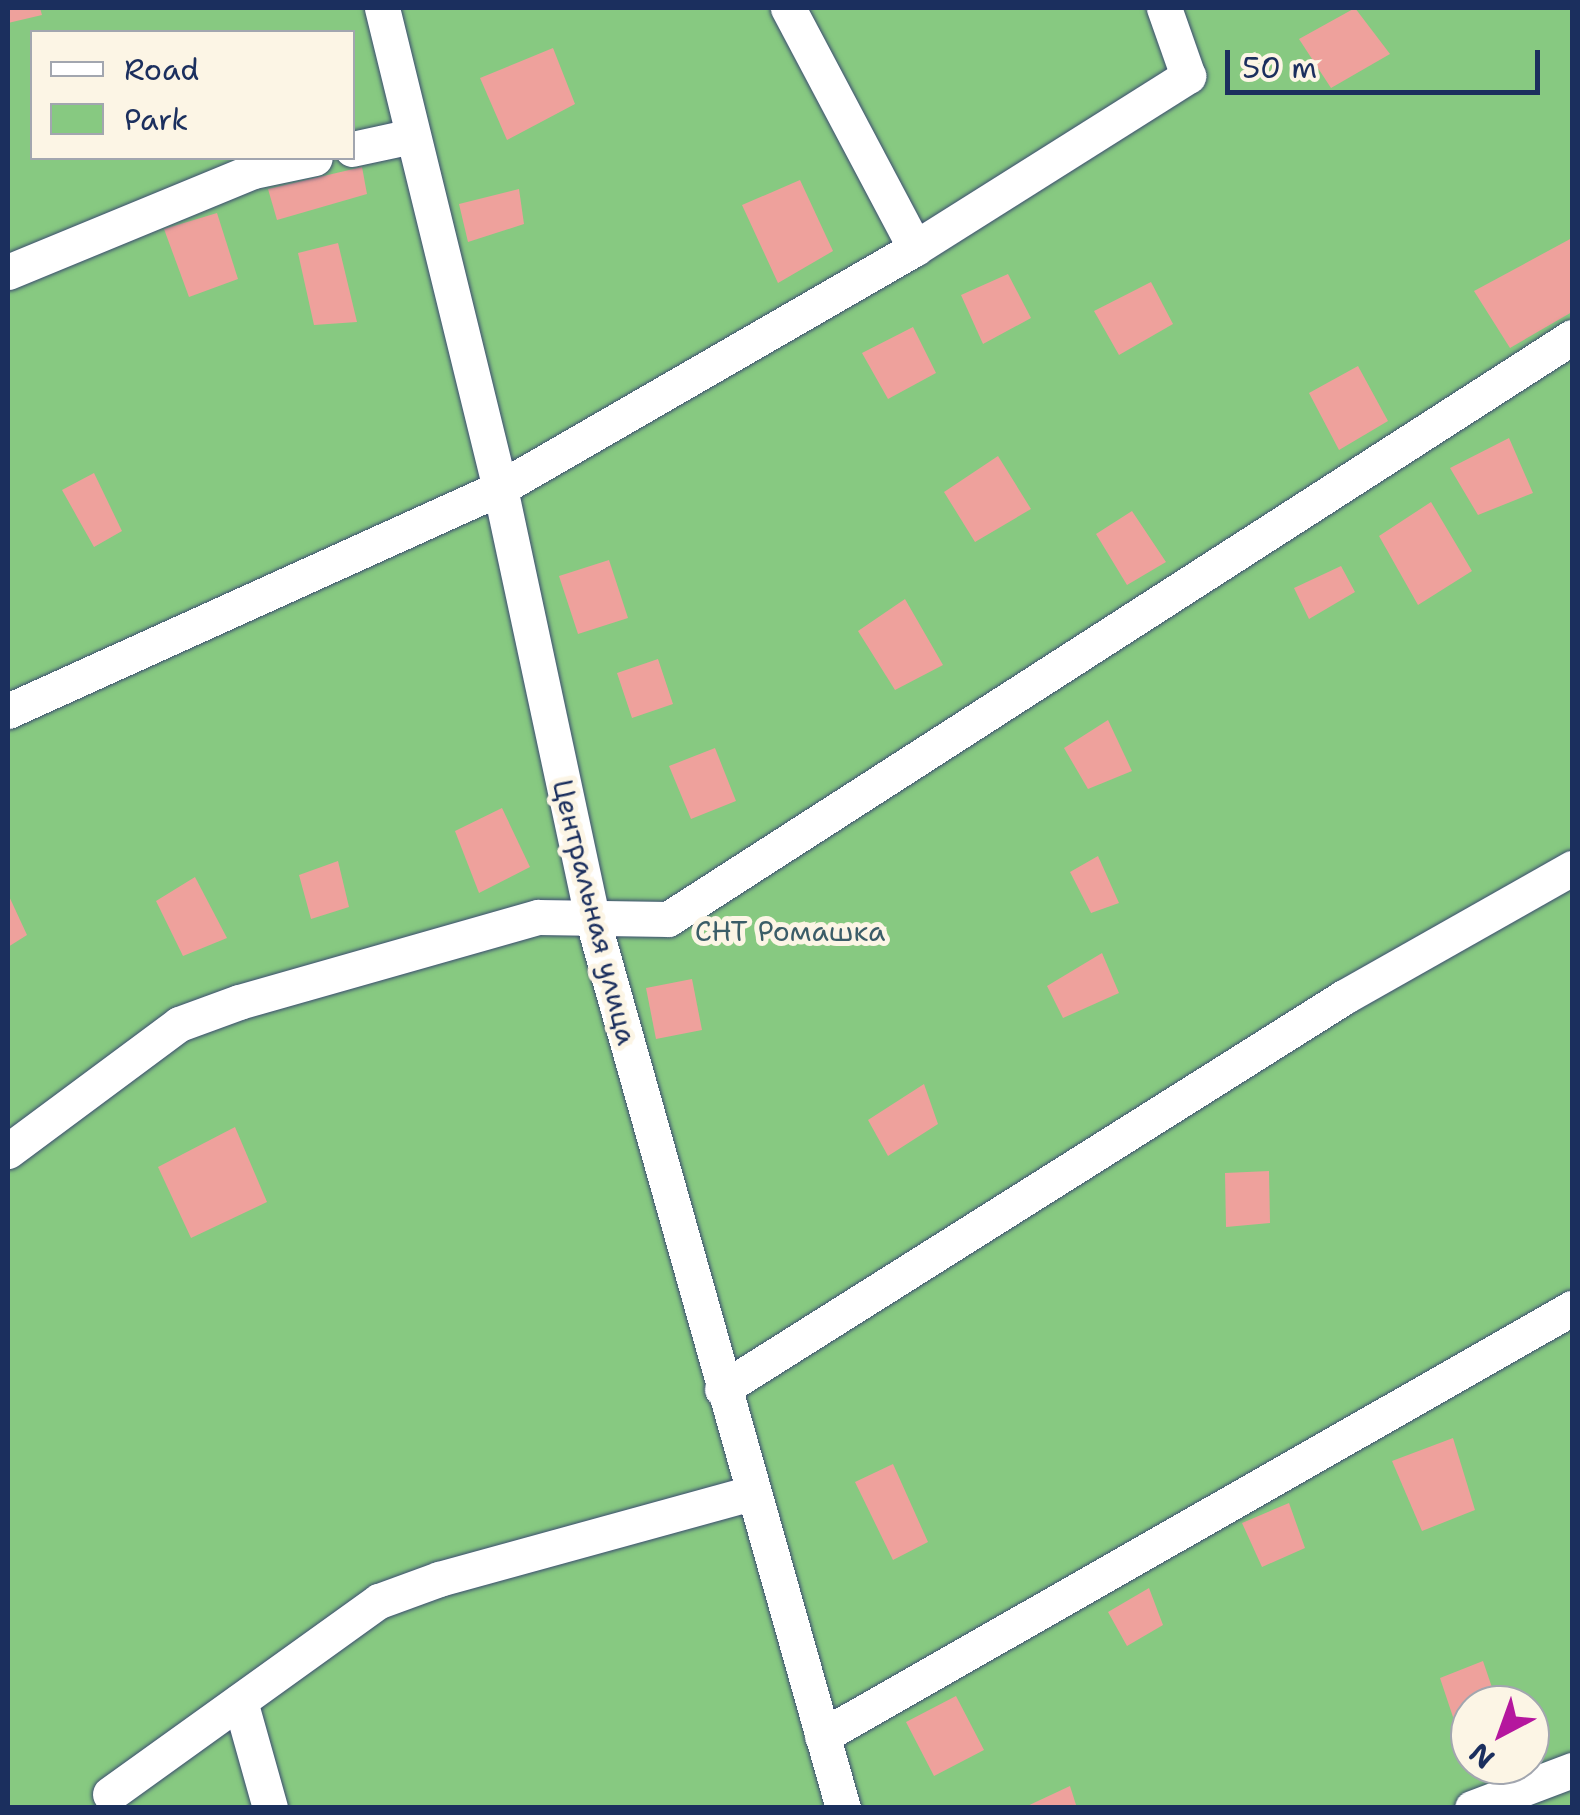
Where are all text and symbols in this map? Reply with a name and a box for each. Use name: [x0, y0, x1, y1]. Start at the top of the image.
legend: [30, 30, 355, 160]
scale bar: [1230, 30, 1545, 92]
text: 50 m: [1242, 47, 1317, 88]
text: Road: [124, 49, 199, 90]
text: Park: [124, 99, 188, 140]
street label: Центральная улица: [546, 776, 644, 1048]
park label: СНТ Ромашка: [695, 914, 885, 948]
north arrow: [1450, 1685, 1550, 1785]
text: N: [1461, 1735, 1502, 1778]

